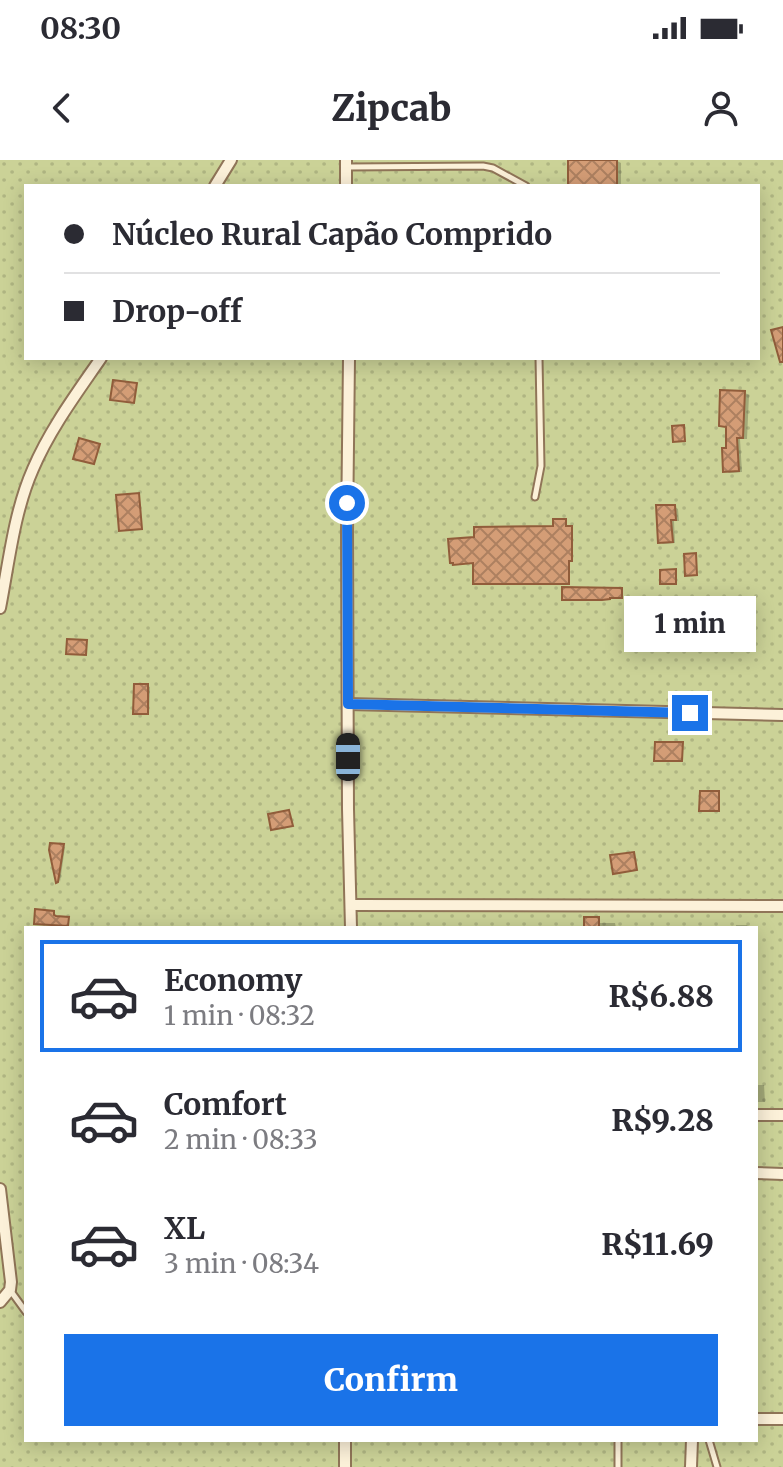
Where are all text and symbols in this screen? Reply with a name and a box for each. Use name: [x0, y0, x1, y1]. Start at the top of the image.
text: 08:30: [40, 9, 121, 47]
icon: back: [40, 86, 84, 130]
text: Zipcab: [332, 86, 451, 131]
icon: person: [699, 86, 743, 130]
text: Núcleo Rural Capão Comprido: [112, 215, 552, 253]
text: Drop-off: [112, 292, 242, 330]
route start: [329, 485, 365, 521]
callout: 1 min: [624, 597, 756, 653]
text: 1 min: [654, 607, 726, 640]
route end: [672, 695, 708, 731]
car: [336, 733, 360, 781]
icon: car: [68, 960, 140, 1032]
text: Economy: [164, 961, 302, 999]
text: R$6.88: [608, 977, 714, 1015]
text: 1 min · 08:32: [164, 999, 315, 1032]
icon: car: [68, 1084, 140, 1156]
text: Comfort: [164, 1085, 287, 1123]
text: R$9.28: [611, 1101, 714, 1139]
text: 2 min · 08:33: [164, 1123, 318, 1156]
icon: car: [68, 1208, 140, 1280]
text: XL: [164, 1209, 205, 1247]
text: R$11.69: [601, 1225, 714, 1263]
text: 3 min · 08:34: [164, 1247, 319, 1280]
button: Confirm: [64, 1334, 718, 1426]

